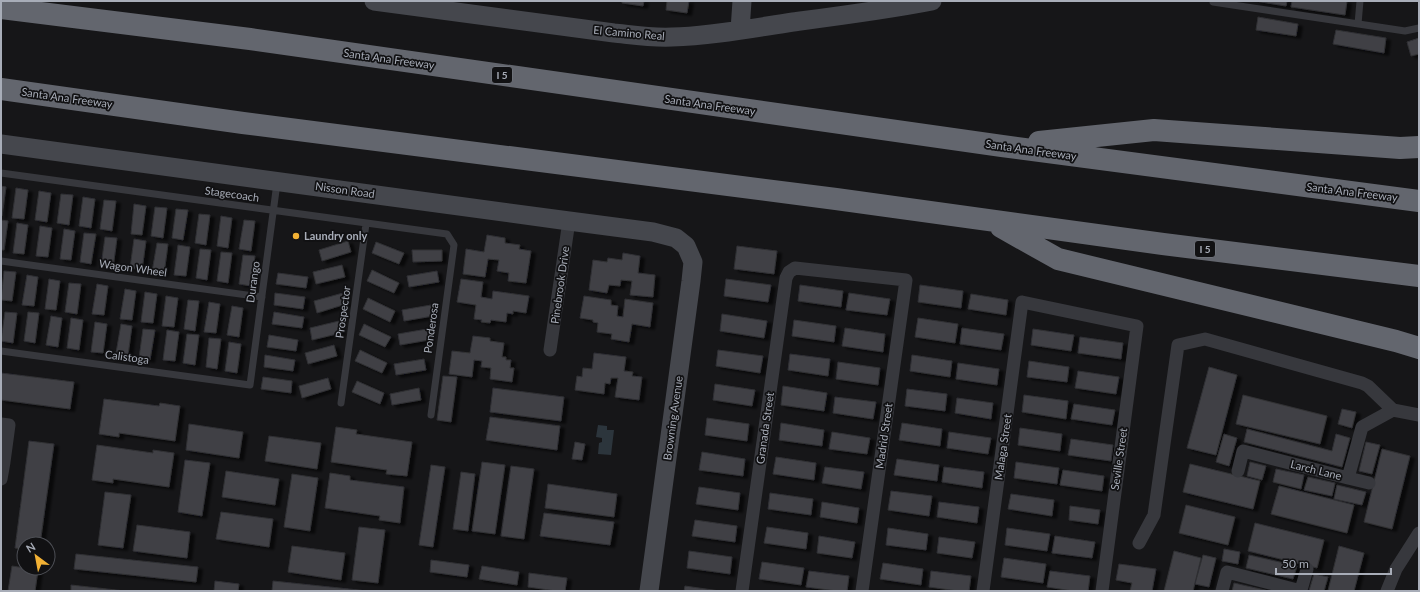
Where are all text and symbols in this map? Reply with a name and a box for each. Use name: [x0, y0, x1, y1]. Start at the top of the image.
street label: El Camino Real: [593, 23, 665, 42]
street label: Santa Ana Freeway: [343, 46, 436, 71]
road number: I 5: [492, 67, 512, 83]
street label: Santa Ana Freeway: [21, 85, 114, 110]
street label: Santa Ana Freeway: [664, 92, 757, 117]
street label: Santa Ana Freeway: [985, 137, 1078, 162]
street label: Nisson Road: [314, 179, 376, 200]
street label: Santa Ana Freeway: [1306, 179, 1399, 204]
street label: Stagecoach: [204, 183, 260, 204]
place label: Laundry only: [304, 229, 368, 242]
marker: Laundry only: [291, 231, 301, 241]
road number: I 5: [1195, 241, 1215, 257]
street label: Pinebrook Drive: [548, 245, 571, 325]
street label: Wagon Wheel: [98, 256, 168, 279]
street label: Durango: [243, 260, 262, 304]
street label: Prospector: [332, 285, 353, 339]
street label: Ponderosa: [421, 302, 440, 354]
street label: Calistoga: [104, 347, 150, 366]
street label: Browning Avenue: [660, 375, 685, 461]
street label: Granada Street: [753, 391, 776, 465]
street label: Madrid Street: [872, 402, 895, 470]
street label: Malaga Street: [991, 413, 1014, 481]
street label: Seville Street: [1108, 427, 1129, 491]
street label: Larch Lane: [1289, 457, 1343, 482]
north arrow: [16, 536, 56, 576]
text: N: [23, 539, 37, 555]
scale bar: [1276, 550, 1391, 576]
text: 50 m: [1282, 556, 1309, 571]

